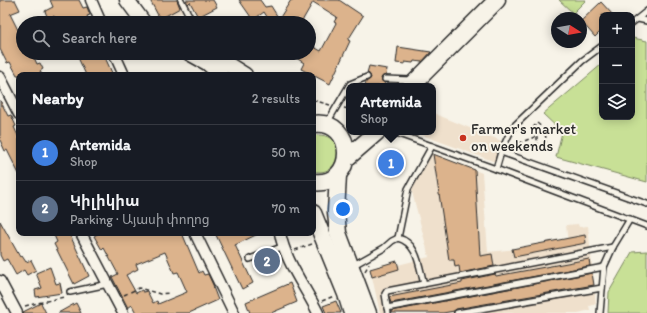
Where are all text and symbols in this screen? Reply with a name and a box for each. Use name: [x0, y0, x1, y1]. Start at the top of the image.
north arrow: [551, 12, 587, 48]
map controls: [599, 12, 635, 120]
button: +: [599, 12, 635, 48]
search box: [16, 16, 316, 60]
icon: search: [30, 27, 52, 49]
text: Search here: [62, 29, 137, 47]
button: −: [599, 48, 635, 84]
popup: [346, 83, 436, 135]
button: layers: [599, 84, 635, 120]
text: Nearby: [32, 88, 84, 108]
text: 2 results: [252, 91, 300, 106]
text: Artemida: [361, 93, 421, 111]
text: Shop: [361, 111, 388, 126]
place label: Farmer's market on weekends: [471, 120, 577, 155]
marker: Farmer's market on weekends: [458, 133, 468, 143]
text: Artemida: [70, 136, 131, 154]
text: 1: [42, 145, 48, 160]
text: 50 m: [271, 145, 300, 160]
pin: 1: [378, 148, 404, 178]
text: Shop: [70, 154, 97, 169]
text: Կիլիկիա: [70, 192, 139, 210]
your location: [333, 199, 353, 219]
text: 2: [42, 201, 48, 216]
text: 70 m: [272, 201, 300, 216]
text: Parking · Այասի փողոց: [70, 212, 209, 227]
pin: 2: [254, 246, 280, 276]

